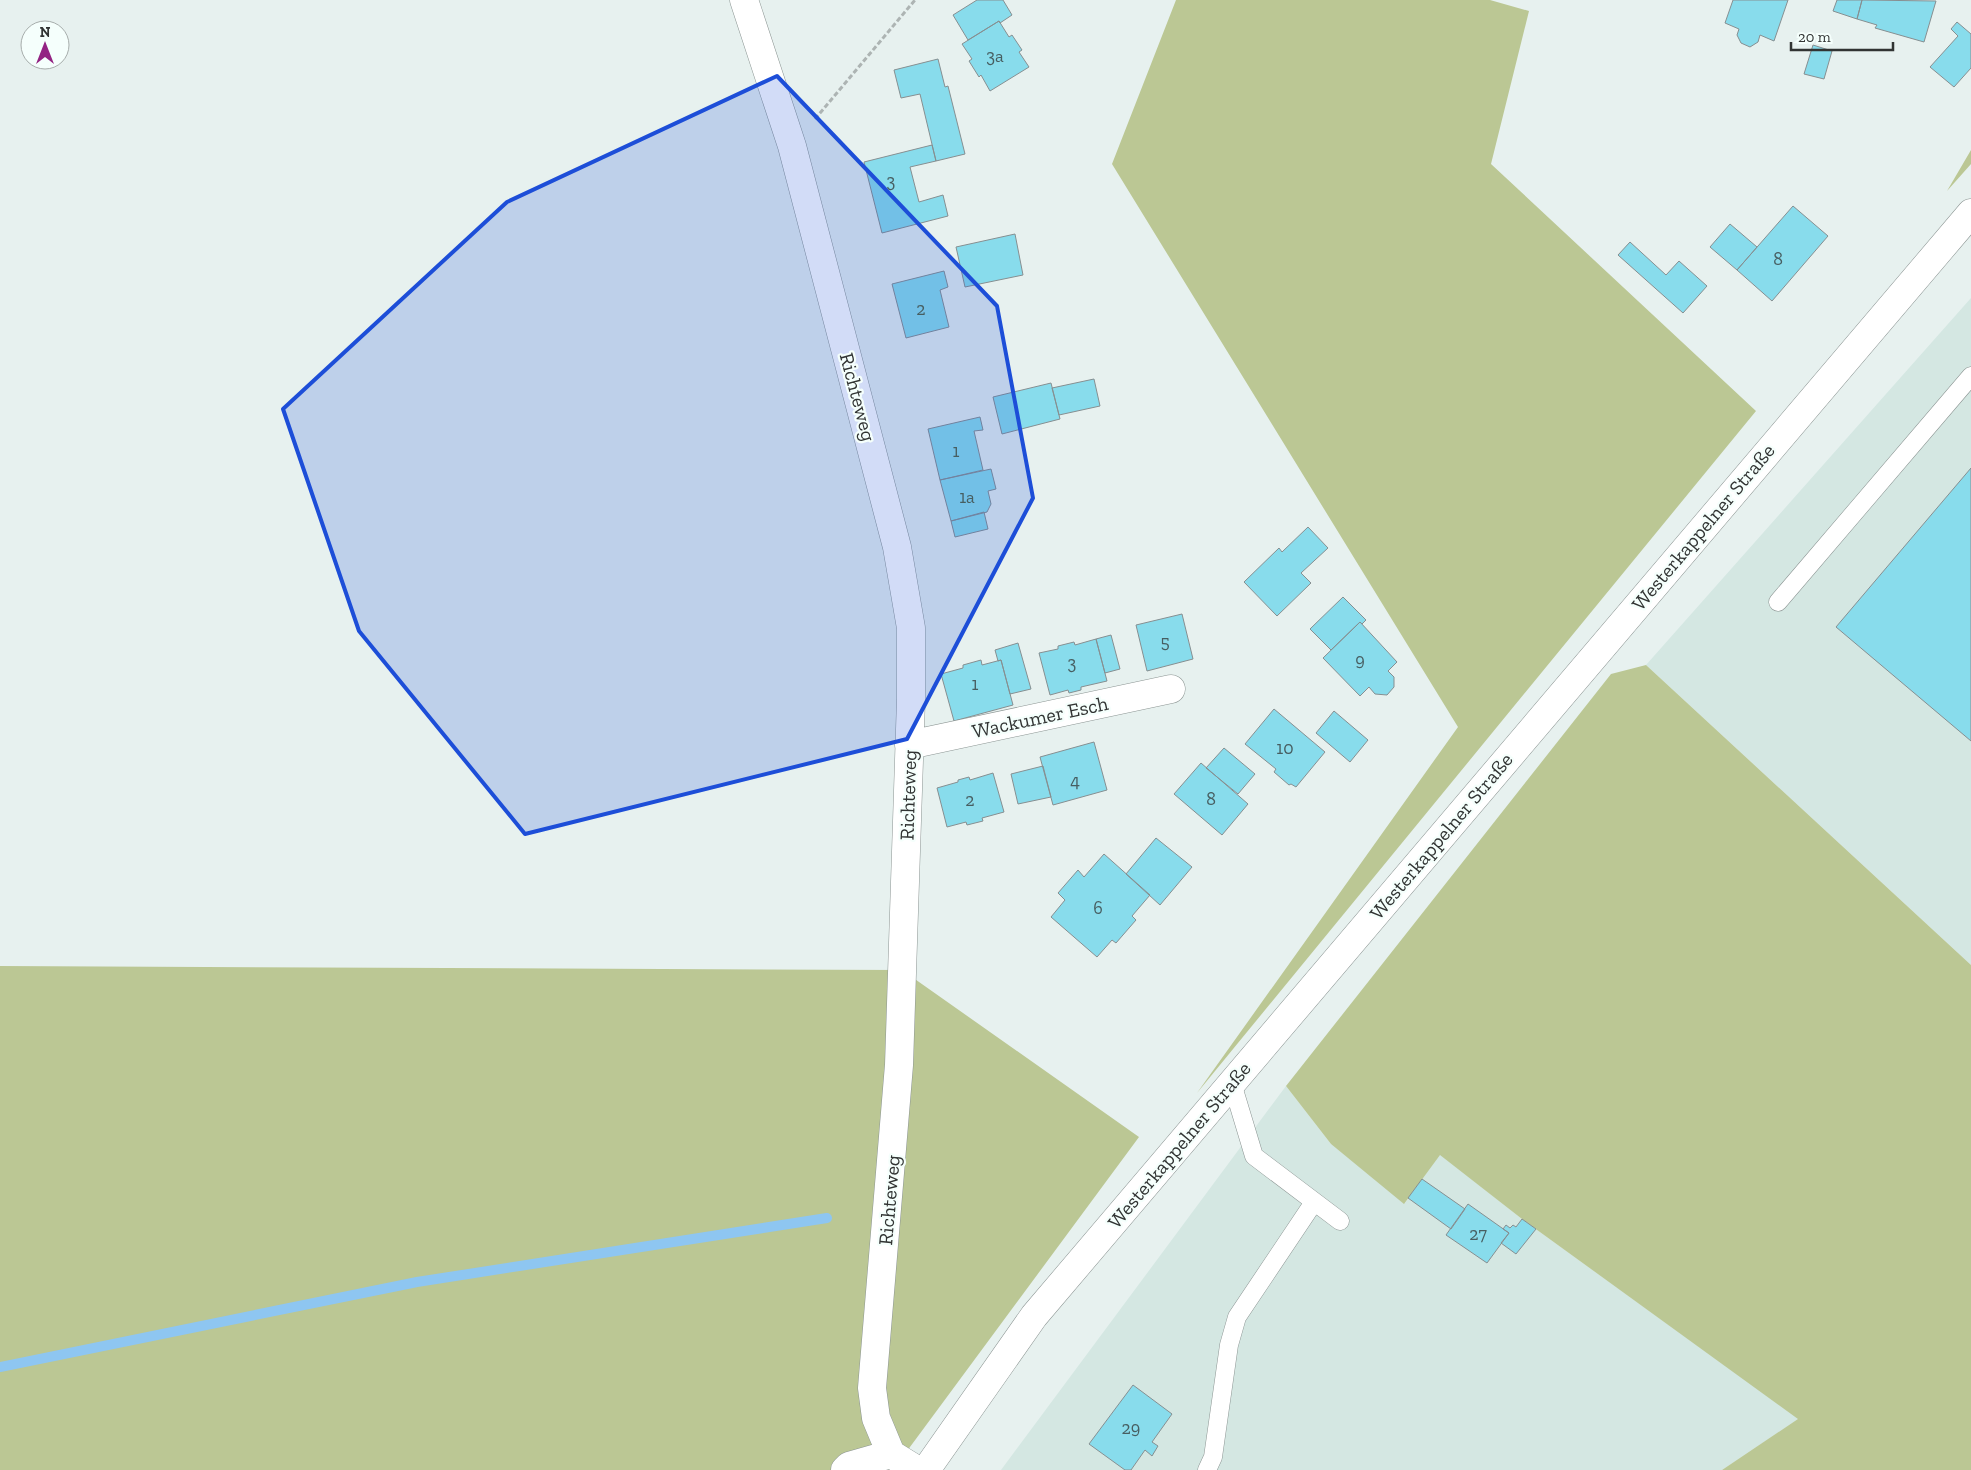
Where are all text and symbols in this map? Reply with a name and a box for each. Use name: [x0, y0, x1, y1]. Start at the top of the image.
north arrow: [20, 20, 70, 70]
scale bar: [1791, 20, 1894, 52]
text: N: [40, 24, 51, 41]
text: 20 m: [1798, 28, 1831, 46]
house number: 3a: [986, 45, 1004, 67]
house number: 3: [887, 170, 896, 192]
house number: 8: [1773, 248, 1783, 270]
house number: 2: [916, 298, 926, 320]
street label: Richteweg: [835, 350, 881, 444]
street label: Westerkappelner Straße: [1626, 439, 1780, 615]
house number: 1: [953, 440, 960, 462]
house number: 1a: [959, 486, 975, 508]
house number: 5: [1160, 631, 1170, 653]
house number: 9: [1355, 649, 1365, 671]
house number: 3: [1068, 652, 1077, 674]
house number: 1: [972, 673, 979, 695]
street label: Wackumer Esch: [970, 691, 1111, 743]
house number: 10: [1276, 737, 1294, 759]
street label: Westerkappelner Straße: [1364, 748, 1518, 924]
street label: Richteweg: [894, 749, 922, 841]
house number: 4: [1070, 770, 1080, 792]
house number: 8: [1206, 788, 1216, 810]
house number: 2: [965, 789, 975, 811]
house number: 6: [1093, 897, 1103, 919]
street label: Westerkappelner Straße: [1102, 1057, 1256, 1233]
street label: Richteweg: [873, 1154, 905, 1246]
house number: 27: [1469, 1223, 1487, 1245]
house number: 29: [1122, 1417, 1140, 1439]

